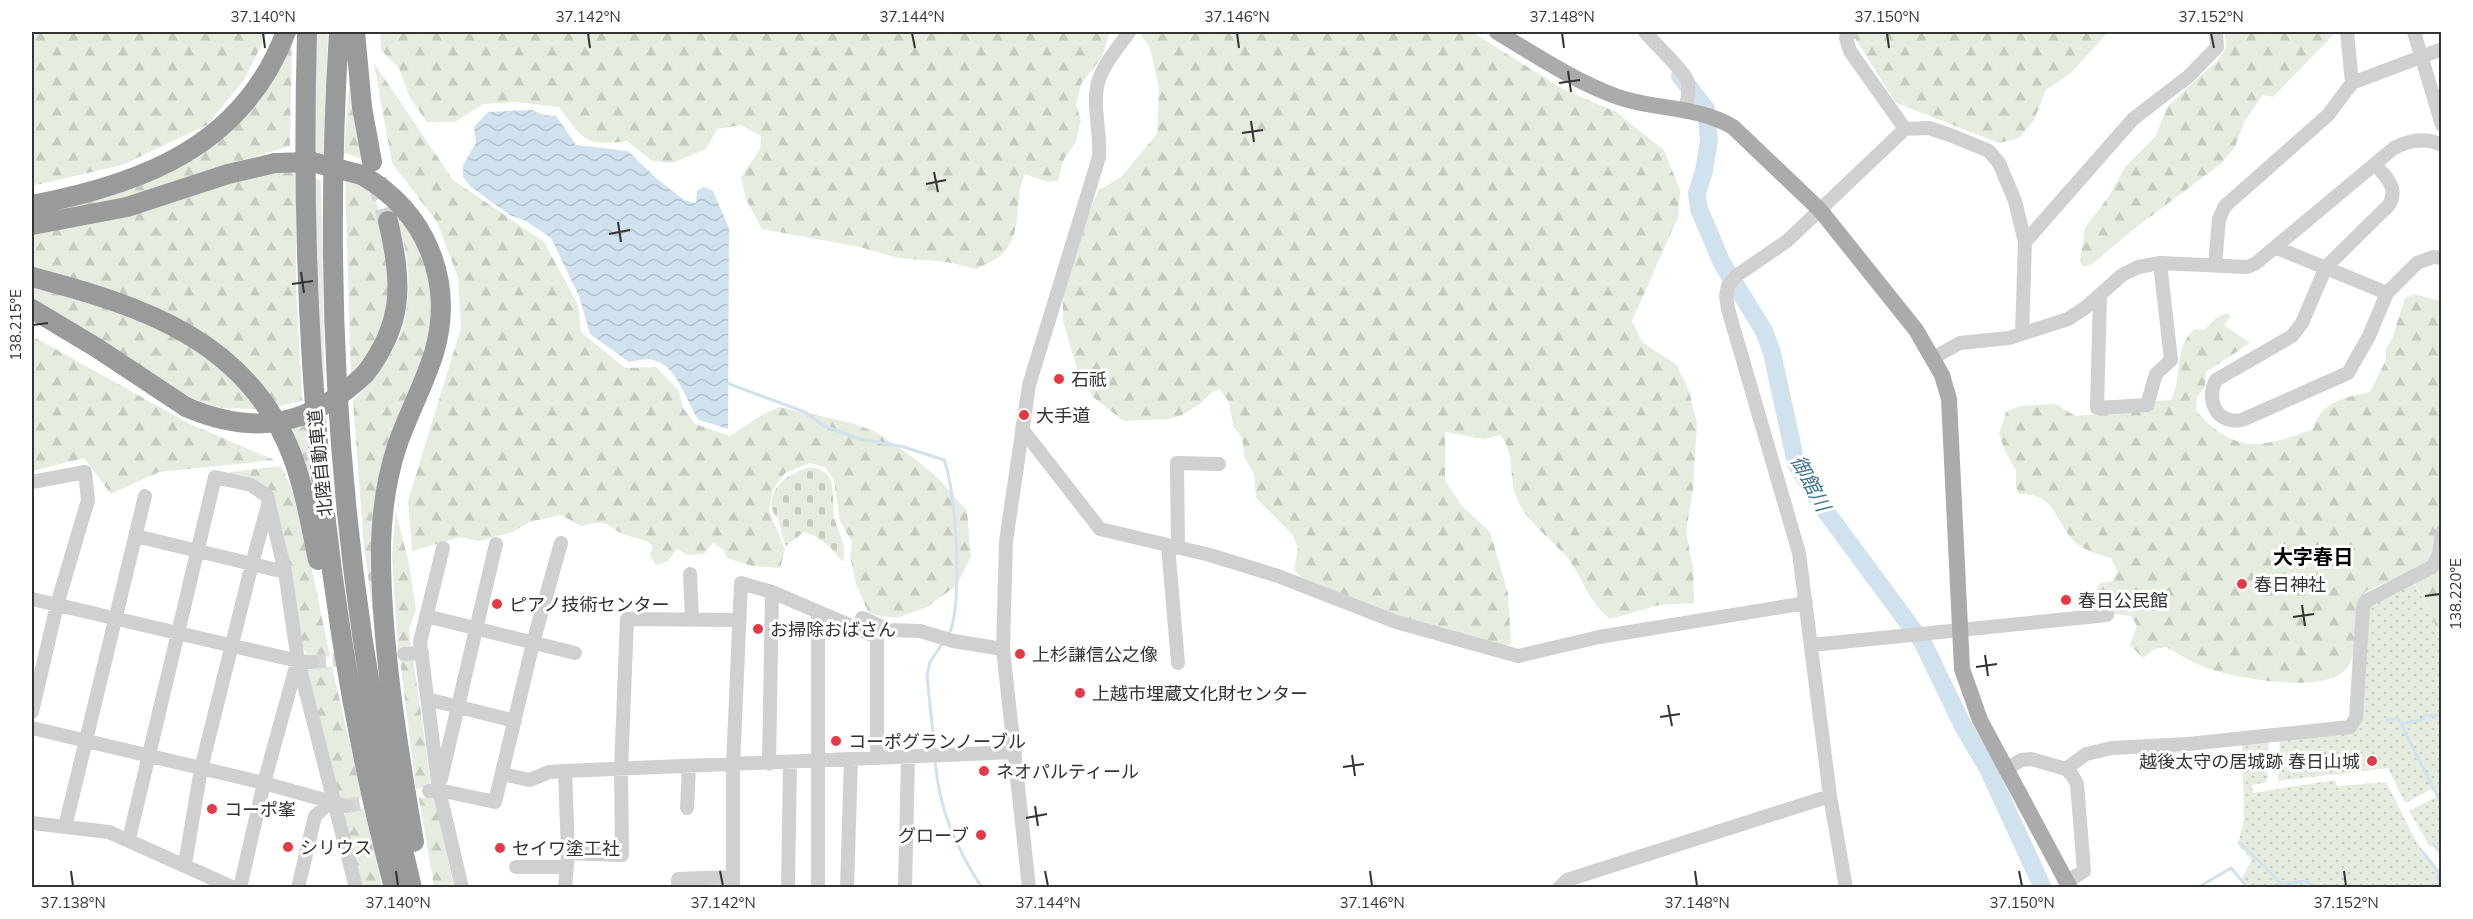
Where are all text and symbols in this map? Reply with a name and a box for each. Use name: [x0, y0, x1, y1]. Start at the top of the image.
text: 37.140°N: [230, 7, 296, 26]
text: 37.142°N: [555, 7, 621, 26]
text: 37.144°N: [879, 7, 945, 26]
text: 37.146°N: [1204, 7, 1270, 26]
text: 37.148°N: [1529, 7, 1595, 26]
text: 37.150°N: [1854, 7, 1920, 26]
text: 37.152°N: [2178, 7, 2244, 26]
text: 138.215°E: [6, 289, 25, 361]
place label: 石祇: [1071, 368, 1107, 391]
marker: 石祇: [1052, 372, 1066, 386]
place label: 大手道: [1036, 404, 1090, 427]
street label: 北陸自動車道: [303, 408, 337, 518]
marker: 大手道: [1017, 408, 1031, 422]
water label: 御館川: [1786, 451, 1837, 517]
district label: 大字春日: [2273, 544, 2353, 569]
text: 138.220°E: [2446, 558, 2465, 630]
place label: 春日神社: [2254, 573, 2326, 596]
marker: 春日神社: [2235, 577, 2249, 591]
place label: 春日公民館: [2078, 589, 2168, 612]
place label: ピアノ技術センター: [509, 593, 669, 616]
marker: 春日公民館: [2059, 593, 2073, 607]
marker: ピアノ技術センター: [490, 597, 504, 611]
place label: お掃除おばさん: [770, 618, 896, 641]
marker: お掃除おばさん: [751, 622, 765, 636]
place label: 上杉謙信公之像: [1032, 643, 1158, 666]
marker: 上杉謙信公之像: [1013, 647, 1027, 661]
place label: 上越市埋蔵文化財センター: [1092, 682, 1308, 705]
marker: 上越市埋蔵文化財センター: [1073, 686, 1087, 700]
place label: コーポグランノーブル: [848, 730, 1026, 753]
marker: コーポグランノーブル: [829, 734, 843, 748]
place label: 越後太守の居城跡 春日山城: [2139, 750, 2360, 773]
marker: 越後太守の居城跡 春日山城: [2365, 754, 2379, 768]
place label: ネオパルティール: [996, 760, 1139, 783]
marker: ネオパルティール: [977, 764, 991, 778]
place label: コーポ峯: [224, 798, 296, 821]
marker: コーポ峯: [205, 802, 219, 816]
place label: グローブ: [898, 824, 969, 847]
marker: グローブ: [974, 828, 988, 842]
place label: シリウス: [300, 836, 372, 859]
place label: セイワ塗工社: [512, 837, 620, 860]
marker: シリウス: [281, 840, 295, 854]
marker: セイワ塗工社: [493, 841, 507, 855]
text: 37.138°N: [40, 893, 106, 912]
text: 37.140°N: [365, 893, 431, 912]
text: 37.142°N: [690, 893, 756, 912]
text: 37.144°N: [1015, 893, 1081, 912]
text: 37.146°N: [1339, 893, 1405, 912]
text: 37.148°N: [1664, 893, 1730, 912]
text: 37.150°N: [1989, 893, 2055, 912]
text: 37.152°N: [2313, 893, 2379, 912]

